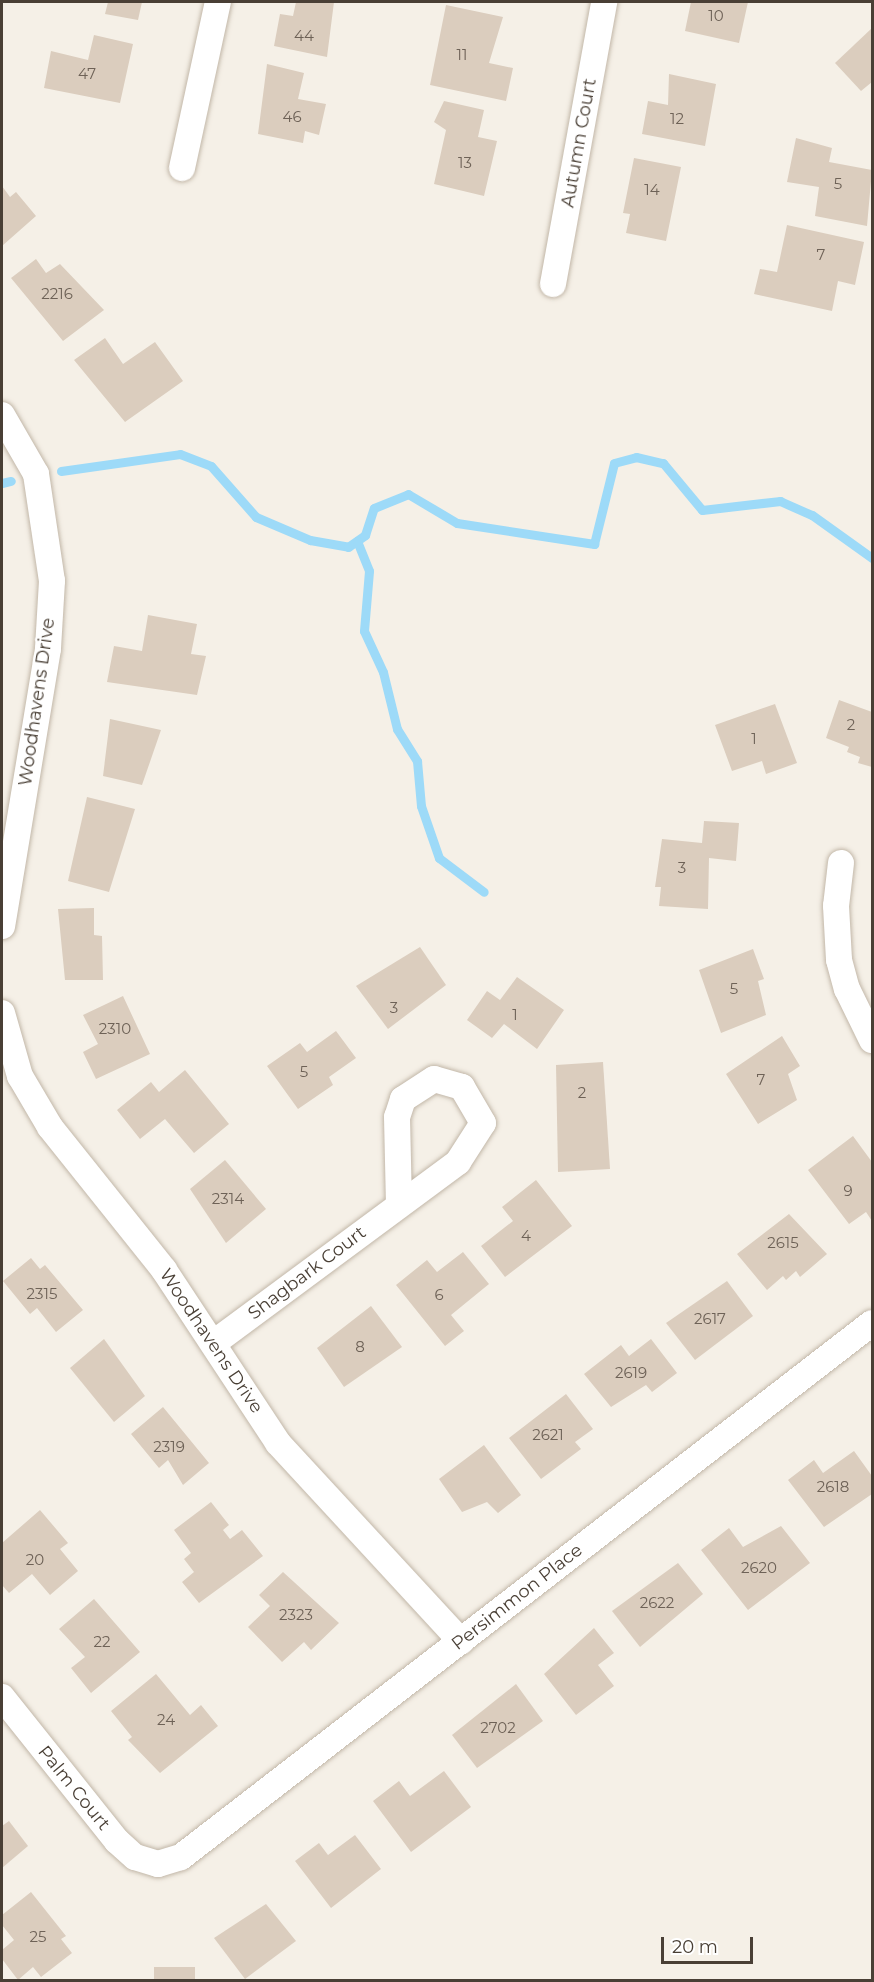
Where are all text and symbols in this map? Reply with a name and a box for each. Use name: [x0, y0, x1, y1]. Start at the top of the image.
house number: 10: [708, 7, 724, 25]
house number: 44: [294, 27, 314, 45]
house number: 11: [457, 46, 467, 64]
house number: 47: [78, 65, 96, 83]
street label: Autumn Court: [557, 77, 601, 209]
house number: 46: [282, 108, 302, 126]
house number: 12: [670, 110, 684, 128]
house number: 13: [458, 154, 472, 172]
house number: 5: [834, 175, 842, 193]
house number: 14: [644, 181, 660, 199]
house number: 7: [817, 246, 825, 264]
house number: 2216: [41, 285, 73, 303]
street label: Woodhavens Drive: [15, 617, 59, 787]
house number: 2: [847, 716, 855, 734]
house number: 1: [751, 730, 757, 748]
house number: 3: [678, 859, 686, 877]
house number: 5: [730, 980, 738, 998]
house number: 3: [390, 999, 398, 1017]
house number: 1: [512, 1006, 518, 1024]
house number: 2310: [99, 1020, 131, 1038]
house number: 5: [300, 1063, 308, 1081]
house number: 7: [757, 1071, 765, 1089]
house number: 2: [578, 1084, 586, 1102]
house number: 9: [843, 1182, 853, 1200]
house number: 2314: [212, 1190, 244, 1208]
street label: Shagbark Court: [244, 1222, 370, 1324]
house number: 4: [521, 1227, 531, 1245]
house number: 2615: [767, 1234, 799, 1252]
street label: Woodhavens Drive: [155, 1265, 267, 1417]
house number: 2315: [27, 1285, 57, 1303]
house number: 6: [434, 1286, 444, 1304]
house number: 2617: [694, 1310, 726, 1328]
house number: 8: [355, 1338, 365, 1356]
house number: 2619: [615, 1364, 647, 1382]
house number: 2621: [532, 1426, 564, 1444]
house number: 2319: [153, 1438, 185, 1456]
house number: 2618: [817, 1478, 849, 1496]
street label: Persimmon Place: [447, 1539, 587, 1655]
house number: 20: [26, 1551, 44, 1569]
house number: 2620: [741, 1559, 777, 1577]
house number: 2622: [640, 1594, 674, 1612]
house number: 2323: [279, 1606, 313, 1624]
house number: 22: [93, 1633, 111, 1651]
house number: 24: [157, 1711, 175, 1729]
house number: 2702: [480, 1719, 516, 1737]
street label: Palm Court: [33, 1741, 115, 1835]
scale bar: [664, 1925, 756, 1963]
house number: 25: [29, 1928, 47, 1946]
text: 20 m: [672, 1936, 718, 1958]

